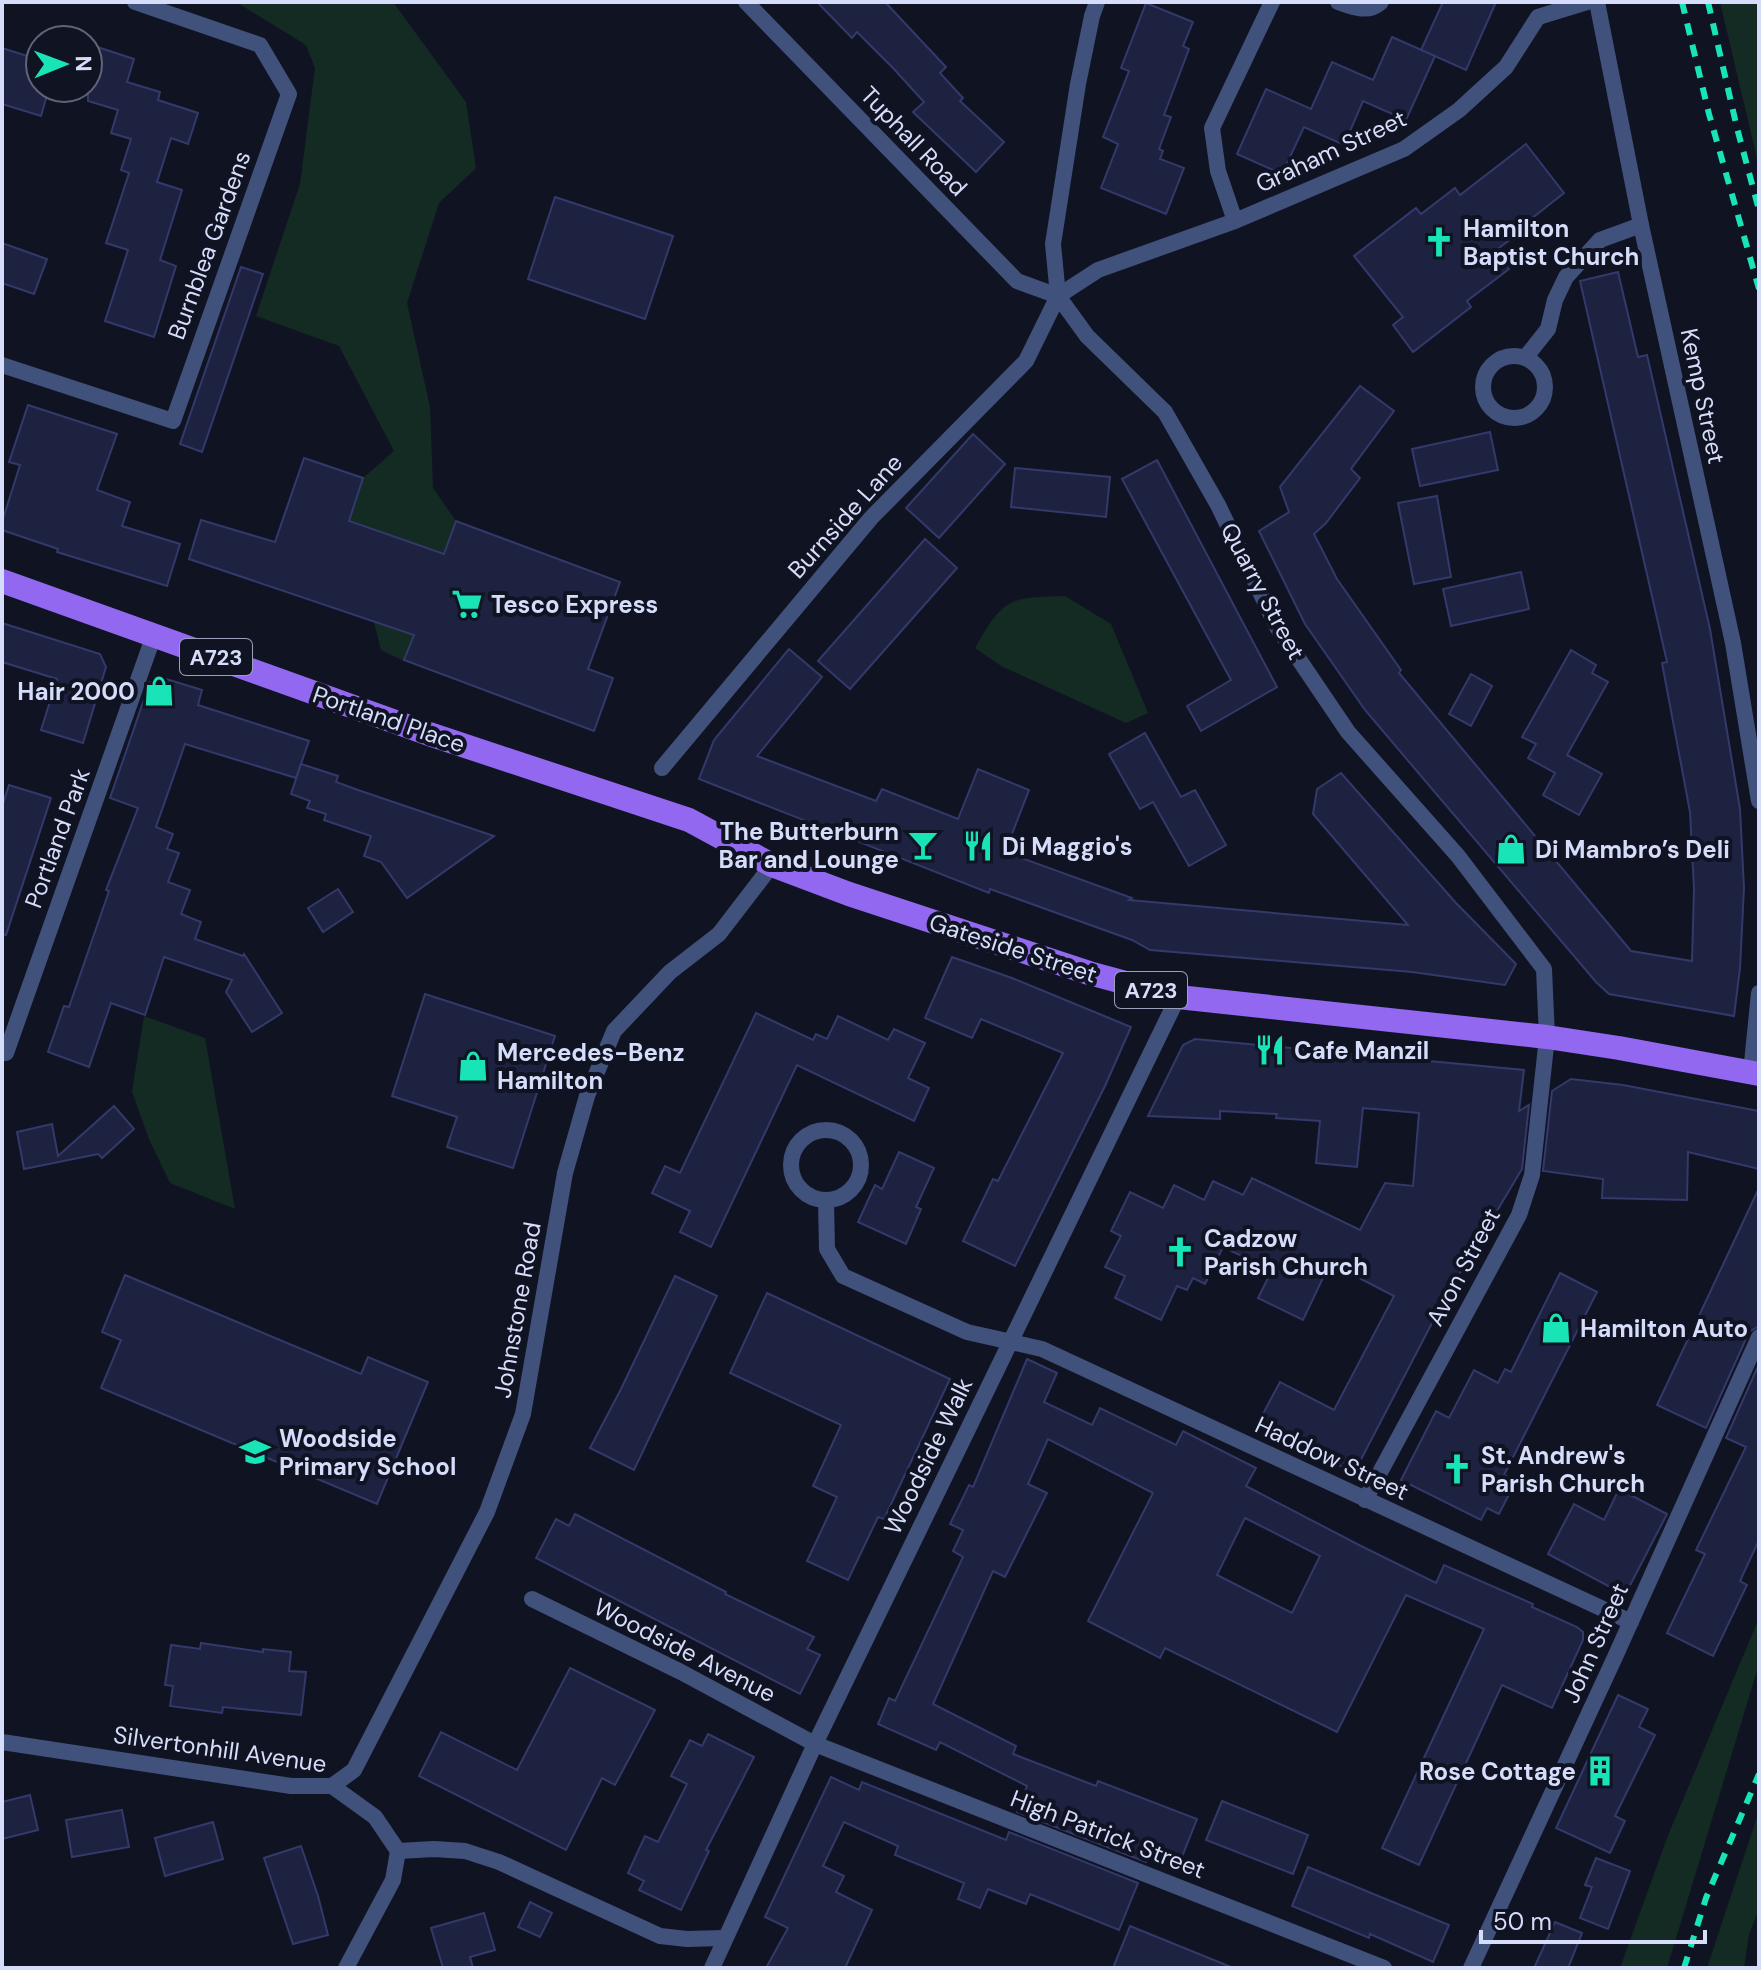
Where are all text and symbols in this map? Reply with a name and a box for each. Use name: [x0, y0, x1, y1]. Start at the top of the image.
north arrow: [24, 24, 104, 104]
text: N: [69, 55, 98, 72]
street label: Tuphall Road: [854, 80, 974, 202]
street label: Graham Street: [1251, 103, 1411, 199]
street label: Burnblea Gardens: [160, 146, 258, 344]
place label: Hamilton Baptist Church: [1463, 213, 1639, 272]
church icon: Hamilton Baptist Church: [1422, 225, 1456, 259]
street label: Kemp Street: [1674, 325, 1732, 467]
street label: Burnside Lane: [781, 447, 909, 585]
street label: Quarry Street: [1214, 517, 1312, 665]
supermarket icon: Tesco Express: [450, 587, 484, 621]
place label: Tesco Express: [491, 589, 658, 620]
road number: A723: [180, 639, 252, 675]
shop icon: Hair 2000: [142, 674, 176, 708]
place label: Hair 2000: [17, 676, 135, 707]
street label: Portland Place: [309, 678, 469, 760]
street label: Portland Park: [17, 764, 97, 912]
place label: The Butterburn Bar and Lounge: [719, 816, 899, 875]
bar icon: The Butterburn Bar and Lounge: [906, 828, 940, 862]
restaurant icon: Di Maggio's: [961, 829, 995, 863]
place label: Di Maggio's: [1002, 831, 1133, 862]
shop icon: Di Mambro’s Deli: [1494, 832, 1528, 866]
place label: Di Mambro’s Deli: [1535, 834, 1730, 865]
street label: Gateside Street: [925, 906, 1101, 990]
road number: A723: [1115, 972, 1187, 1008]
restaurant icon: Cafe Manzil: [1253, 1033, 1287, 1067]
place label: Cafe Manzil: [1294, 1035, 1429, 1066]
place label: Mercedes-Benz Hamilton: [497, 1037, 684, 1096]
shop icon: Mercedes-Benz Hamilton: [456, 1049, 490, 1083]
street label: Avon Street: [1419, 1203, 1507, 1331]
street label: Johnstone Road: [486, 1219, 548, 1401]
place label: Cadzow Parish Church: [1204, 1223, 1368, 1282]
church icon: Cadzow Parish Church: [1163, 1235, 1197, 1269]
shop icon: Hamilton Auto: [1539, 1311, 1573, 1345]
place label: Hamilton Auto: [1580, 1313, 1748, 1344]
street label: Woodside Walk: [877, 1372, 979, 1540]
street label: Haddow Street: [1250, 1409, 1414, 1507]
place label: Woodside Primary School: [279, 1423, 456, 1482]
school or university icon: Woodside Primary School: [238, 1435, 272, 1469]
place label: St. Andrew's Parish Church: [1481, 1440, 1645, 1499]
church icon: St. Andrew's Parish Church: [1440, 1452, 1474, 1486]
street label: John Street: [1555, 1578, 1635, 1708]
street label: Woodside Avenue: [589, 1591, 781, 1709]
street label: Silvertonhill Avenue: [111, 1719, 329, 1779]
building icon: Rose Cottage: [1583, 1754, 1617, 1788]
place label: Rose Cottage: [1419, 1756, 1576, 1787]
street label: High Patrick Street: [1006, 1783, 1210, 1885]
scale bar: [1481, 1894, 1705, 1944]
text: 50 m: [1493, 1906, 1552, 1937]

